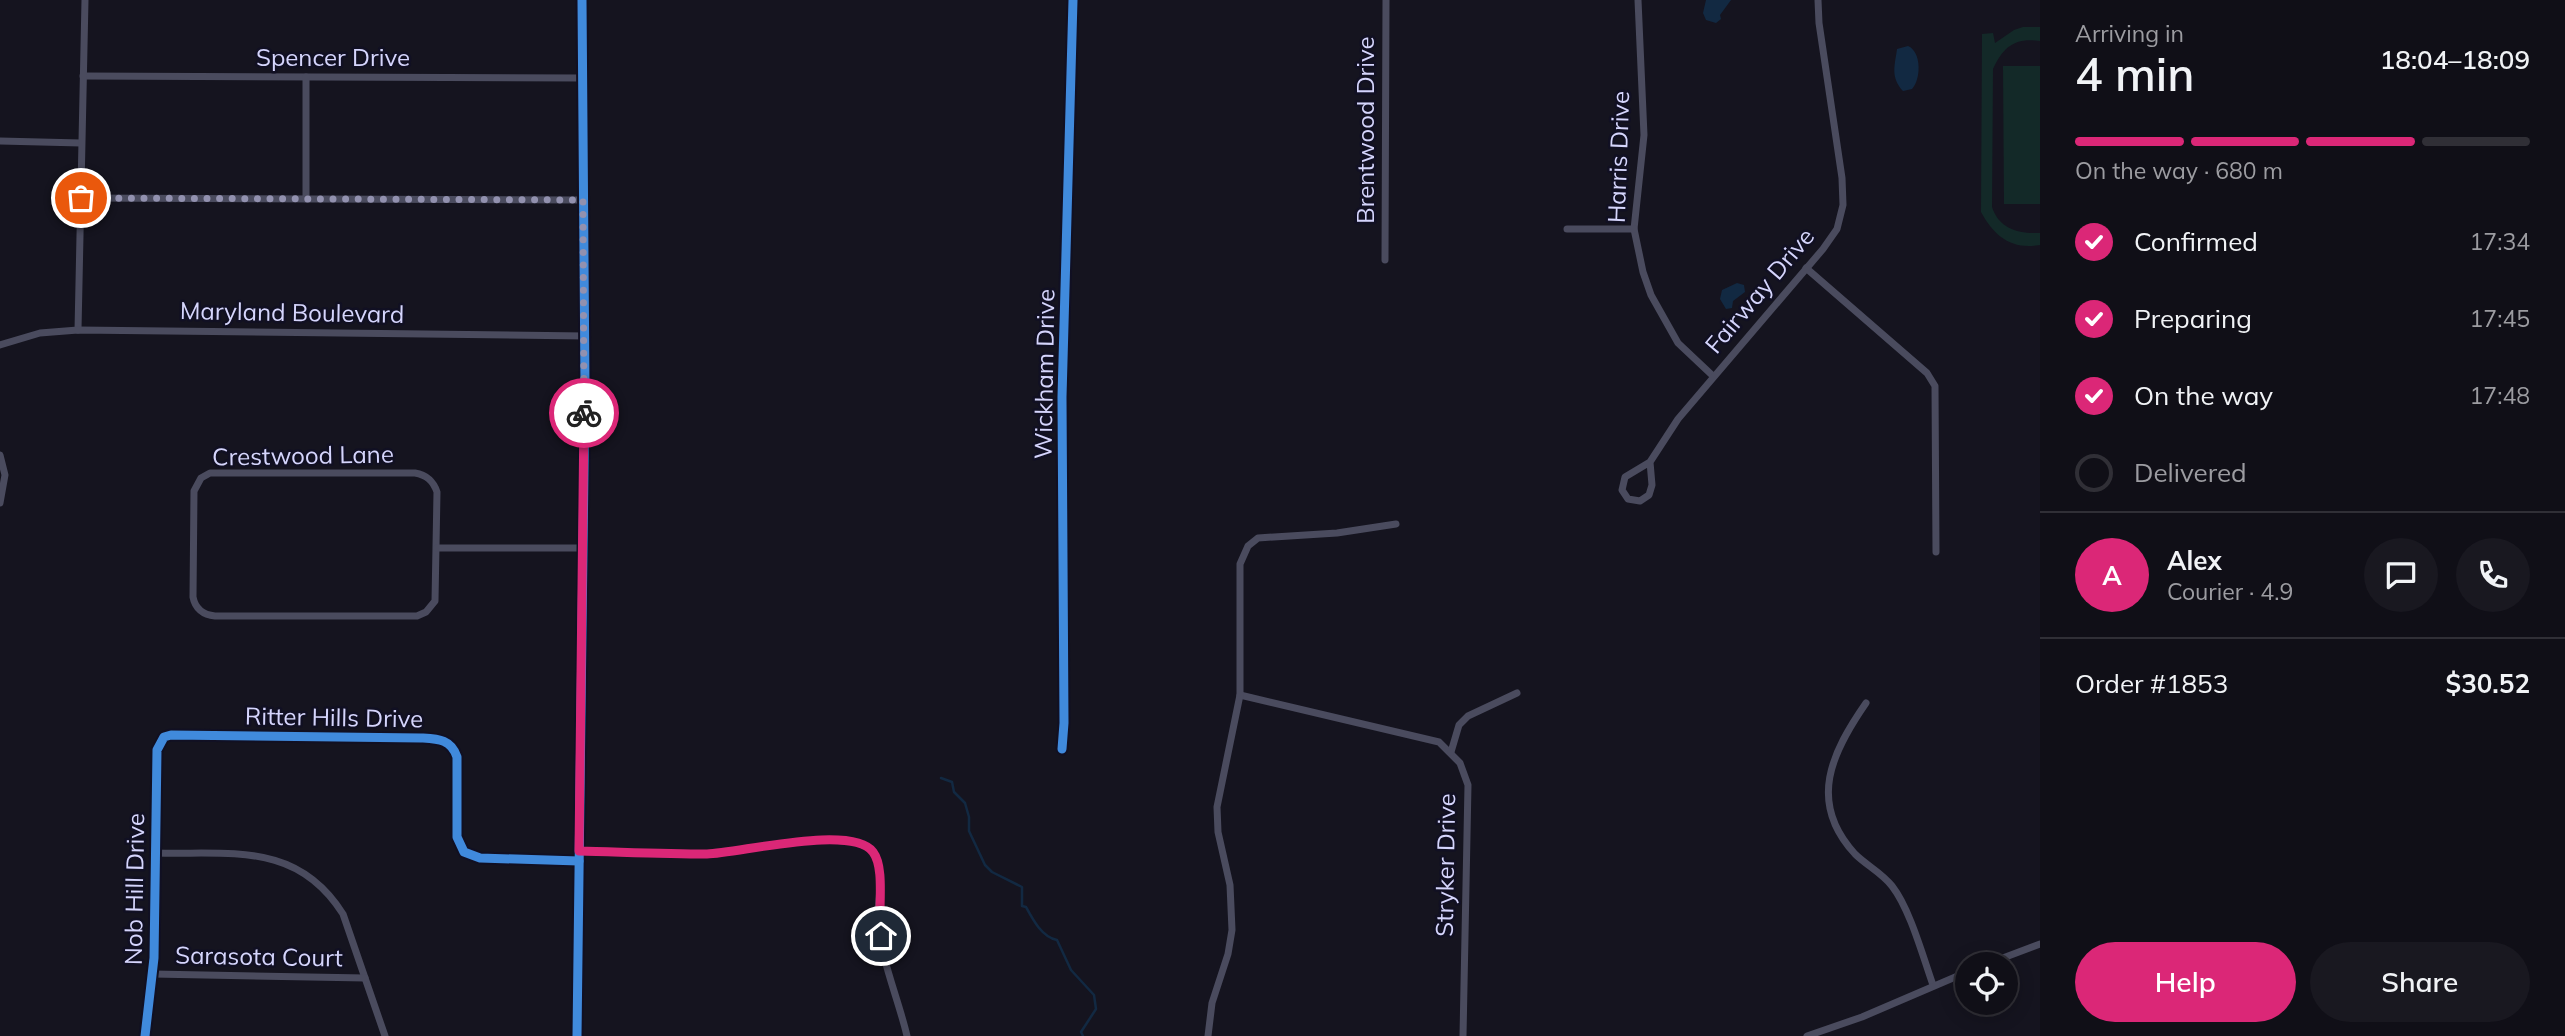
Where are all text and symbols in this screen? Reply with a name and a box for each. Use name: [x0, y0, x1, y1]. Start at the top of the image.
text: Arriving in: [2075, 19, 2184, 48]
street label: Brentwood Drive: [1350, 36, 1380, 224]
street label: Spencer Drive: [256, 42, 410, 72]
text: 18:04–18:09: [2380, 43, 2530, 76]
text: 4 min: [2075, 45, 2194, 103]
street label: Harris Drive: [1601, 90, 1635, 223]
text: On the way · 680 m: [2075, 156, 2283, 185]
pin: [51, 168, 111, 228]
icon: bag: [62, 179, 100, 217]
street label: Fairway Drive: [1698, 222, 1820, 359]
icon: check: [2075, 223, 2113, 261]
text: Confirmed: [2134, 225, 2258, 258]
text: 17:34: [2470, 227, 2530, 256]
street label: Wickham Drive: [1028, 289, 1060, 459]
street label: Maryland Boulevard: [180, 295, 404, 329]
icon: check: [2075, 300, 2113, 338]
text: Preparing: [2134, 302, 2252, 335]
text: 17:45: [2470, 304, 2530, 333]
icon: check: [2075, 377, 2113, 415]
courier: [549, 378, 619, 448]
text: On the way: [2134, 379, 2273, 412]
text: 17:48: [2470, 381, 2530, 410]
icon: bike: [565, 394, 603, 432]
street label: Crestwood Lane: [212, 438, 394, 472]
text: Delivered: [2134, 456, 2247, 489]
button: chat: [2364, 538, 2438, 612]
button: phone: [2456, 538, 2530, 612]
text: Alex: [2167, 544, 2222, 577]
text: A: [2102, 559, 2122, 592]
text: Courier · 4.9: [2167, 577, 2293, 606]
text: Order #1853: [2075, 667, 2228, 700]
text: $30.52: [2446, 667, 2530, 700]
street label: Ritter Hills Drive: [245, 700, 423, 734]
street label: Stryker Drive: [1429, 793, 1461, 937]
street label: Nob Hill Drive: [118, 813, 150, 965]
pin: [851, 906, 911, 966]
icon: home: [862, 917, 900, 955]
street label: Sarasota Court: [175, 940, 343, 972]
button: Help: [2075, 942, 2296, 1022]
button: Share: [2310, 942, 2530, 1022]
map controls: [1955, 952, 2018, 1015]
button: locate: [1955, 952, 2018, 1015]

